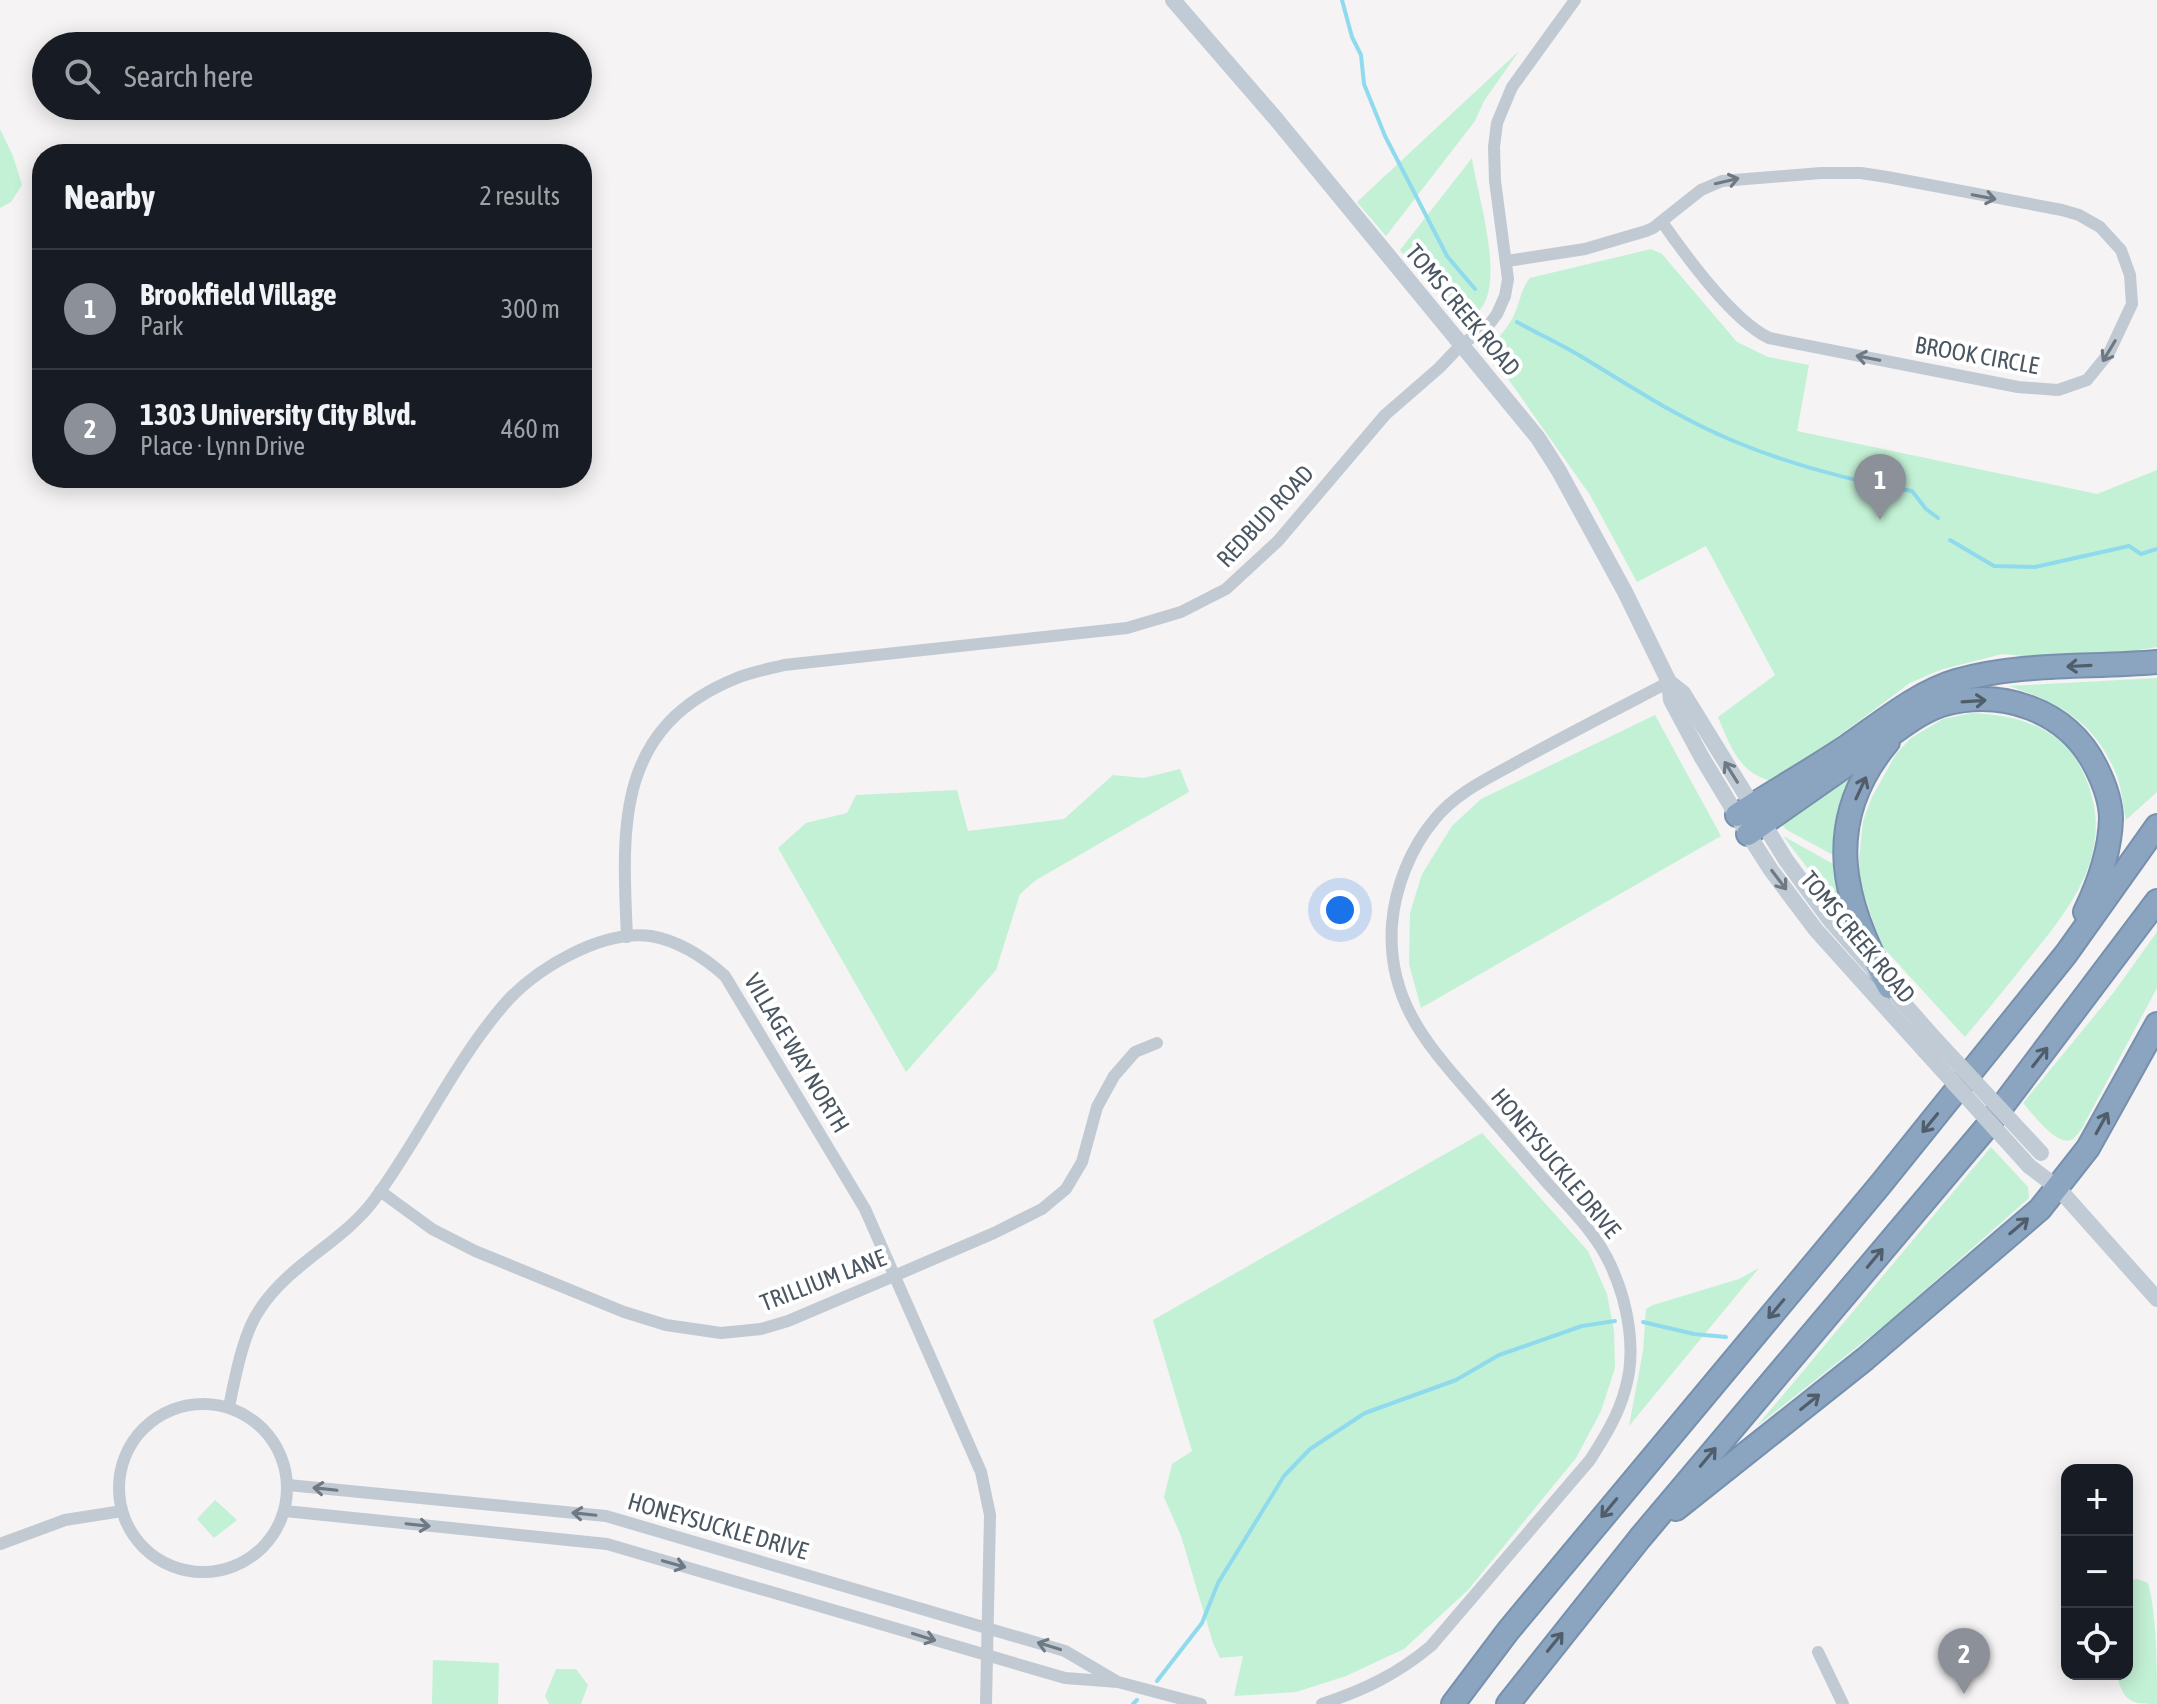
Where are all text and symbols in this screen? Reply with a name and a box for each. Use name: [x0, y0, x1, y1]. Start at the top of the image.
search box: [32, 32, 592, 120]
icon: search: [60, 54, 104, 98]
text: Search here: [124, 59, 253, 93]
one-way arrow: [1714, 173, 1740, 188]
text: Nearby: [64, 177, 155, 216]
text: 2 results: [479, 181, 560, 211]
one-way arrow: [1971, 190, 1997, 205]
street label: TOMS CREEK ROAD: [1400, 239, 1526, 381]
text: Brookfield Village: [140, 277, 337, 311]
text: 1: [84, 294, 96, 324]
text: 300 m: [501, 294, 560, 324]
text: Park: [140, 311, 183, 341]
street label: BROOK CIRCLE: [1913, 331, 2041, 379]
one-way arrow: [2101, 339, 2117, 362]
one-way arrow: [1856, 350, 1882, 365]
text: 1303 University City Blvd.: [140, 397, 416, 431]
text: 2: [84, 414, 96, 444]
text: 460 m: [501, 414, 560, 444]
text: Place · Lynn Drive: [140, 431, 305, 461]
pin: 1: [1854, 454, 1906, 520]
street label: REDBUD ROAD: [1211, 460, 1319, 572]
one-way arrow: [2066, 659, 2093, 674]
one-way arrow: [1960, 693, 1987, 708]
one-way arrow: [1722, 761, 1738, 784]
one-way arrow: [1854, 776, 1869, 800]
street label: TOMS CREEK ROAD: [1795, 866, 1921, 1008]
one-way arrow: [1770, 869, 1787, 890]
your location: [1320, 890, 1360, 930]
street label: VILLAGE WAY NORTH: [739, 969, 855, 1137]
one-way arrow: [2032, 1047, 2049, 1068]
street label: HONEYSUCKLE DRIVE: [1486, 1083, 1626, 1243]
one-way arrow: [1921, 1112, 1939, 1133]
one-way arrow: [2094, 1112, 2110, 1136]
one-way arrow: [2009, 1217, 2029, 1235]
street label: TRILLIUM LANE: [756, 1244, 890, 1316]
one-way arrow: [1866, 1248, 1884, 1269]
one-way arrow: [1767, 1298, 1785, 1319]
one-way arrow: [1799, 1394, 1820, 1411]
one-way arrow: [1699, 1447, 1717, 1468]
map controls: [2061, 1464, 2133, 1680]
button: +: [2061, 1464, 2133, 1536]
one-way arrow: [312, 1481, 339, 1496]
street label: HONEYSUCKLE DRIVE: [625, 1487, 811, 1565]
one-way arrow: [1600, 1498, 1618, 1518]
one-way arrow: [571, 1506, 598, 1521]
one-way arrow: [404, 1517, 431, 1532]
button: −: [2061, 1536, 2133, 1608]
one-way arrow: [661, 1557, 687, 1572]
button: locate: [2061, 1608, 2133, 1680]
pin: 2: [1938, 1628, 1990, 1694]
one-way arrow: [910, 1630, 936, 1645]
one-way arrow: [1547, 1632, 1564, 1653]
one-way arrow: [1037, 1638, 1062, 1652]

